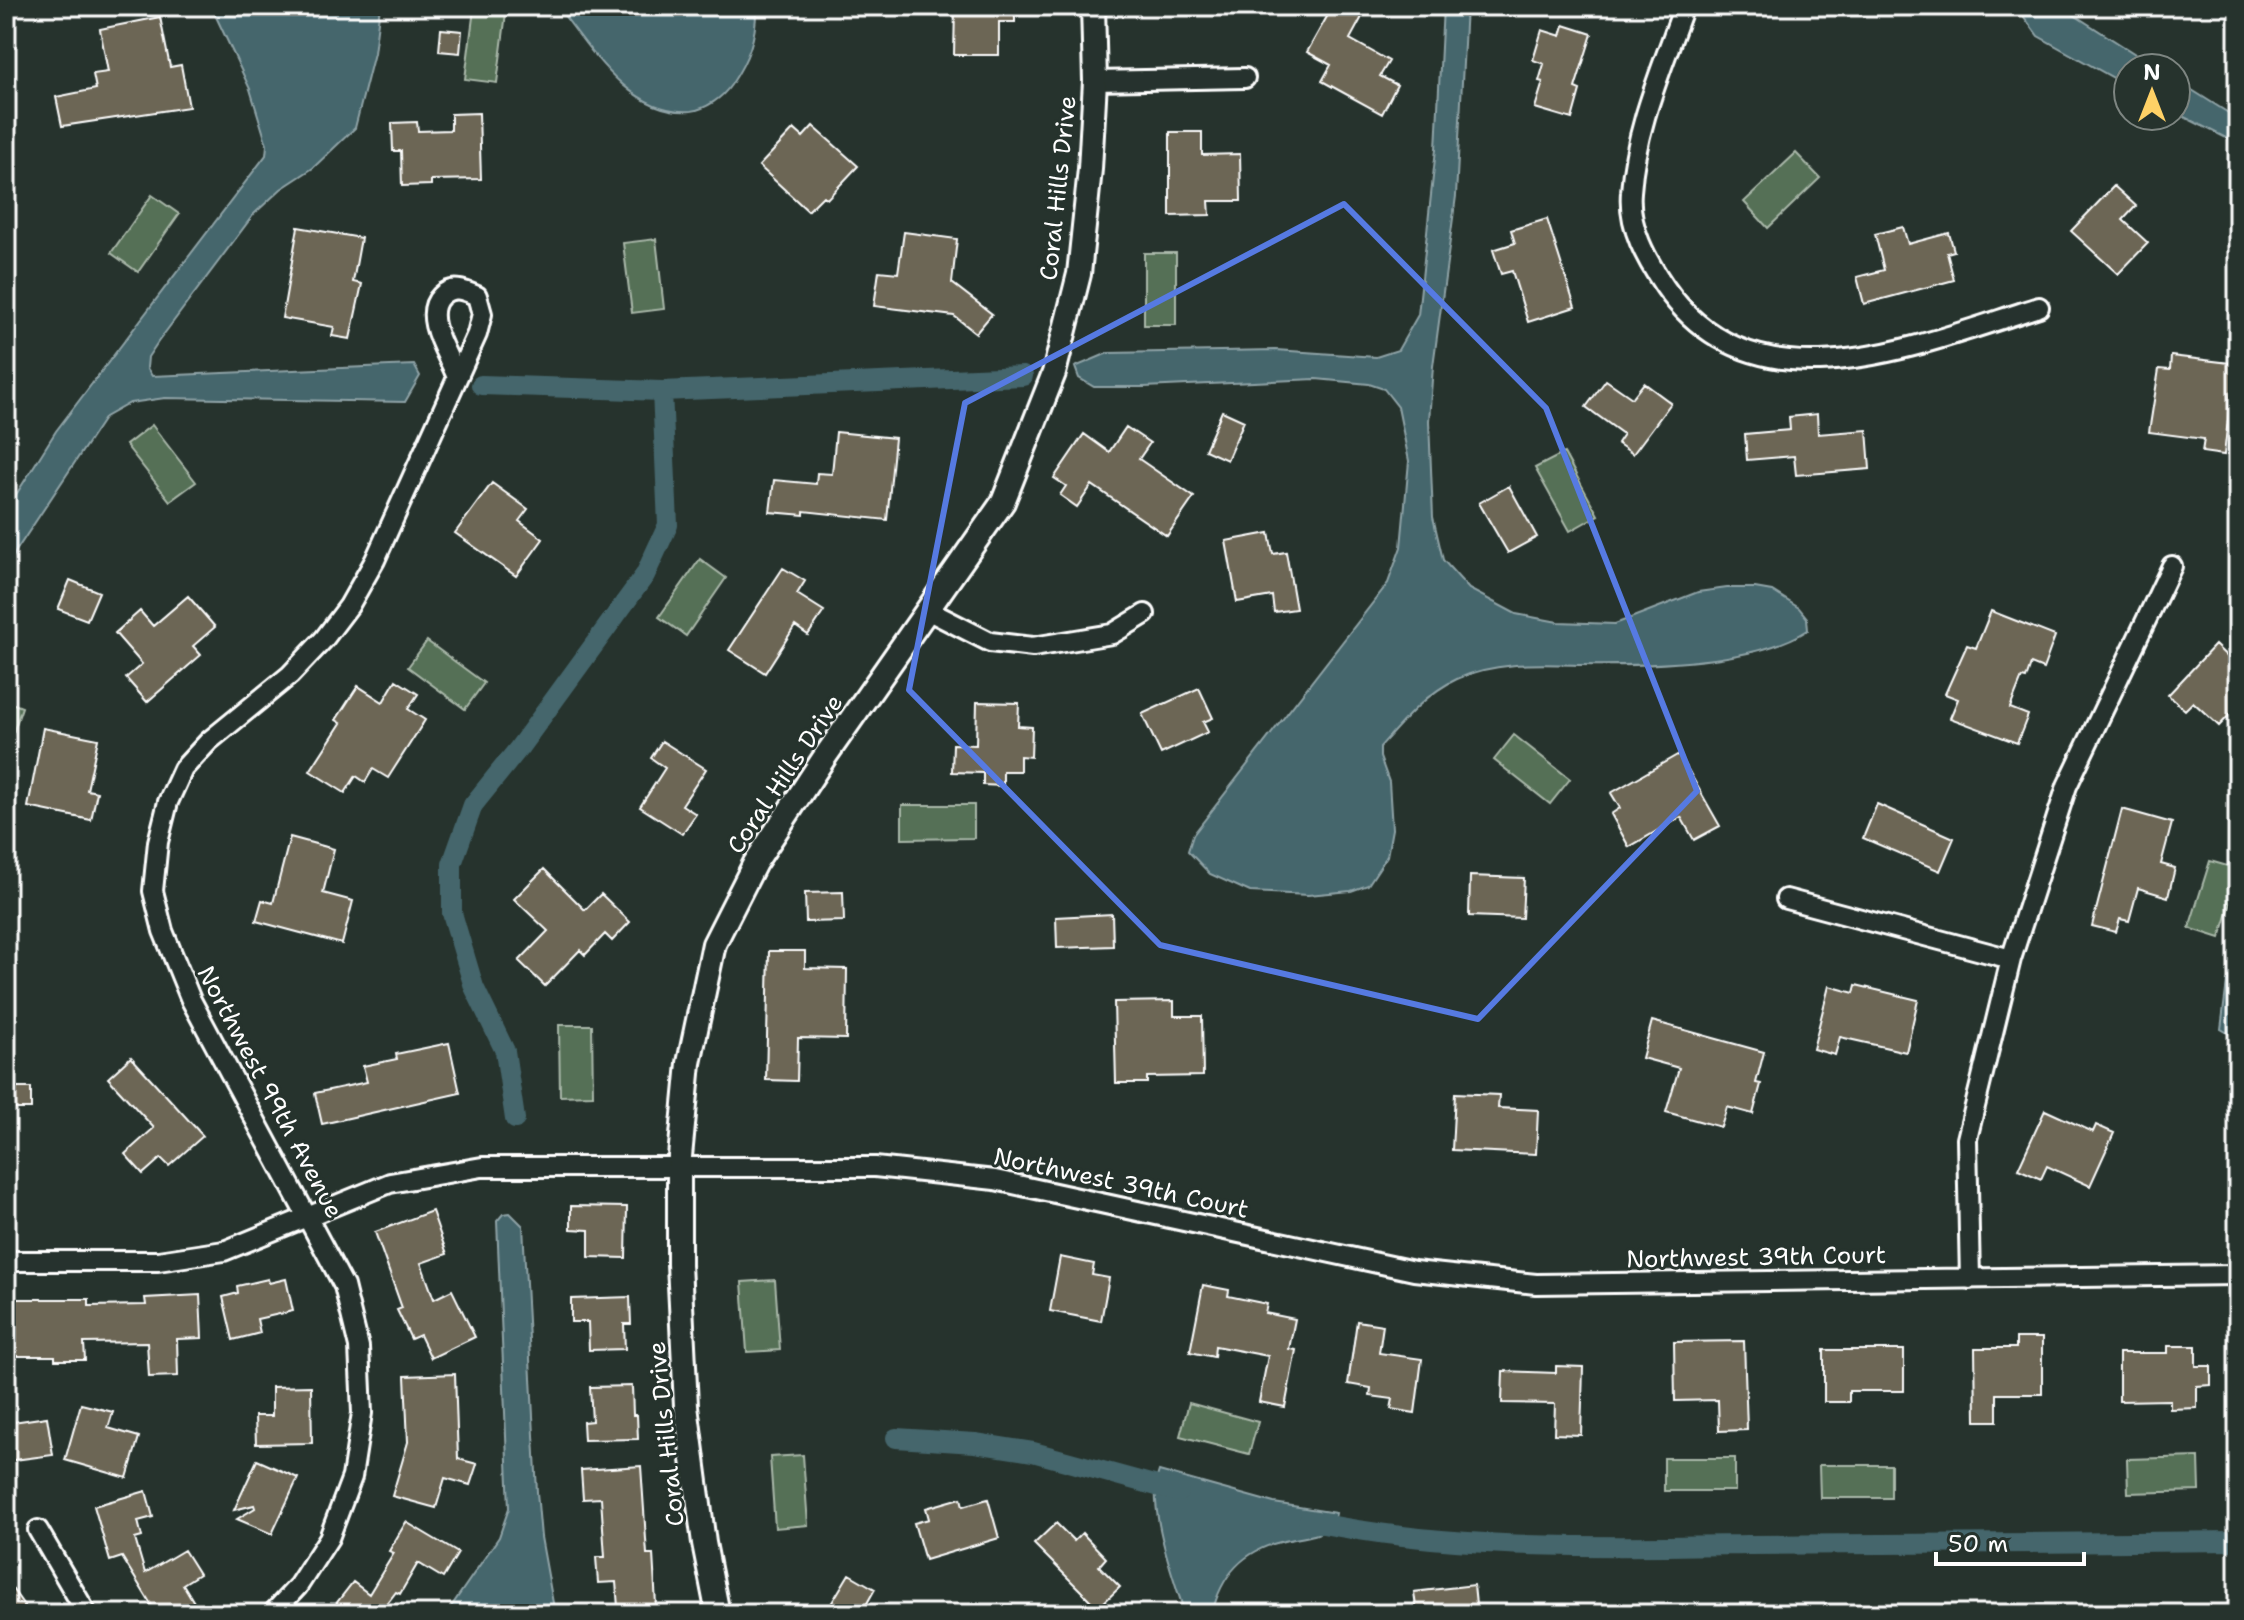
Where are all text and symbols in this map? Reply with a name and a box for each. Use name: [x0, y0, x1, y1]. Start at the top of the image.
north arrow: [2112, 52, 2192, 132]
text: N: [2143, 58, 2161, 87]
street label: Coral Hills Drive: [1032, 94, 1084, 282]
street label: Coral Hills Drive: [720, 688, 850, 860]
street label: Northwest 99th Avenue: [190, 960, 350, 1224]
street label: Northwest 39th Court: [990, 1140, 1252, 1226]
street label: Northwest 39th Court: [1626, 1239, 1886, 1275]
street label: Coral Hills Drive: [640, 1340, 692, 1528]
scale bar: [1936, 1516, 2084, 1566]
text: 50 m: [1948, 1528, 2008, 1560]

